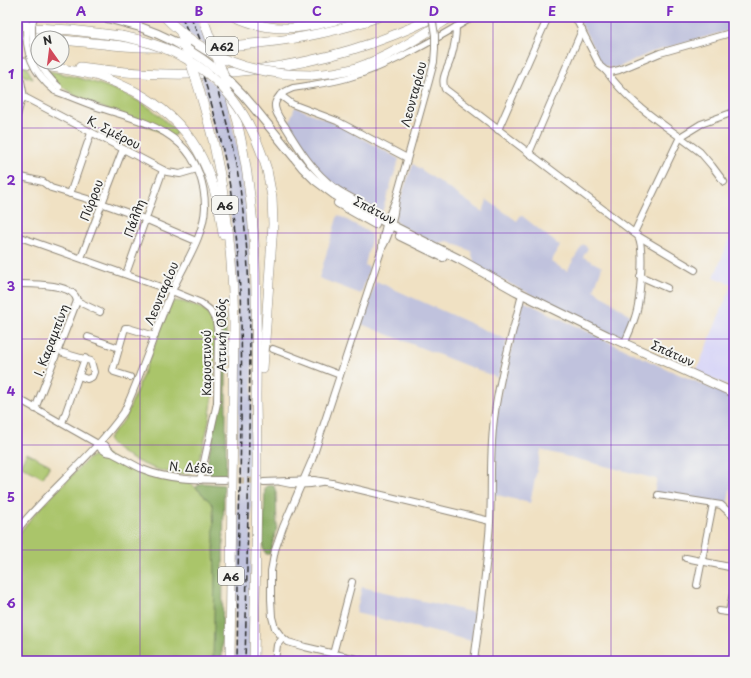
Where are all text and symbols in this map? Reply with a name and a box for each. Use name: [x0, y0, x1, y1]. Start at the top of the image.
text: A: [76, 1, 86, 20]
text: B: [195, 1, 204, 20]
text: C: [312, 1, 322, 20]
text: D: [429, 1, 439, 20]
text: E: [548, 1, 556, 20]
text: F: [666, 1, 674, 20]
north arrow: [30, 30, 70, 70]
text: N: [41, 30, 54, 49]
road number: Α62: [206, 37, 238, 55]
street label: Λεονταρίου: [396, 59, 430, 129]
text: 1: [8, 64, 14, 83]
street label: Κ. Σμέρου: [84, 111, 144, 153]
text: 2: [6, 170, 16, 189]
street label: Πύρρου: [75, 176, 107, 223]
street label: Σπάτων: [351, 191, 399, 229]
street label: Πάλλη: [119, 196, 149, 240]
road number: Α6: [212, 196, 238, 214]
street label: Λεονταρίου: [140, 258, 182, 327]
text: 3: [7, 276, 16, 295]
street label: Αττική Οδός: [212, 298, 230, 372]
street label: Ι. Καραμπίνη: [29, 301, 73, 379]
street label: Καρυστινού: [197, 330, 215, 396]
street label: Σπάτων: [648, 335, 698, 371]
text: 4: [7, 381, 16, 400]
street label: Ν. Δέδε: [168, 456, 214, 478]
text: 5: [7, 487, 15, 506]
road number: Α6: [218, 567, 244, 585]
text: 6: [6, 593, 16, 612]

